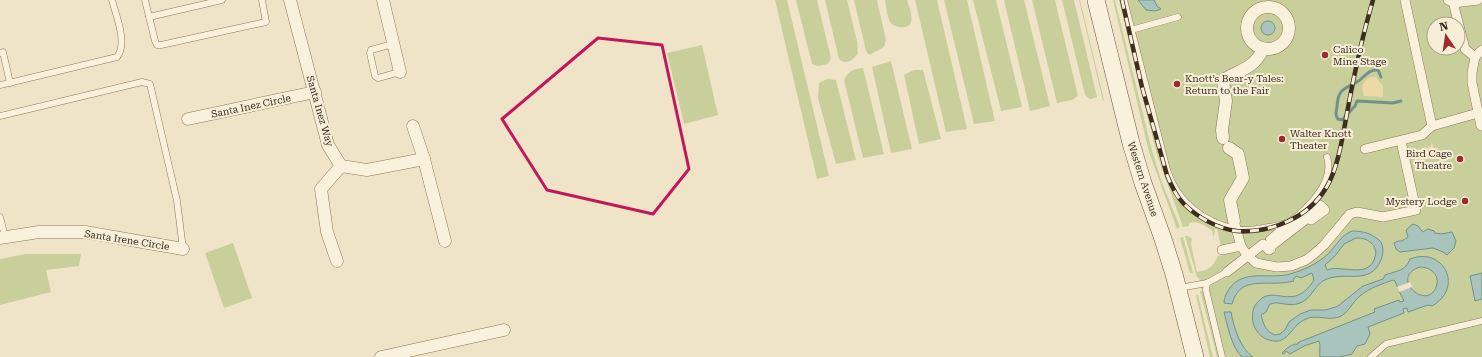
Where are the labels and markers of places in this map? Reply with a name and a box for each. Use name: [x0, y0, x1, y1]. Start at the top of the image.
place label: Calico Mine Stage: [1333, 44, 1387, 67]
marker: Calico Mine Stage: [1320, 50, 1330, 60]
place label: Knott’s Bear-y Tales: Return to the Fair: [1185, 73, 1284, 96]
marker: Knott’s Bear-y Tales: Return to the Fair: [1172, 79, 1182, 89]
place label: Walter Knott Theater: [1290, 128, 1352, 151]
marker: Walter Knott Theater: [1277, 134, 1287, 144]
place label: Bird Cage Theatre: [1406, 148, 1453, 171]
marker: Bird Cage Theatre: [1455, 154, 1465, 164]
place label: Mystery Lodge: [1385, 196, 1458, 207]
marker: Mystery Lodge: [1460, 196, 1470, 206]

